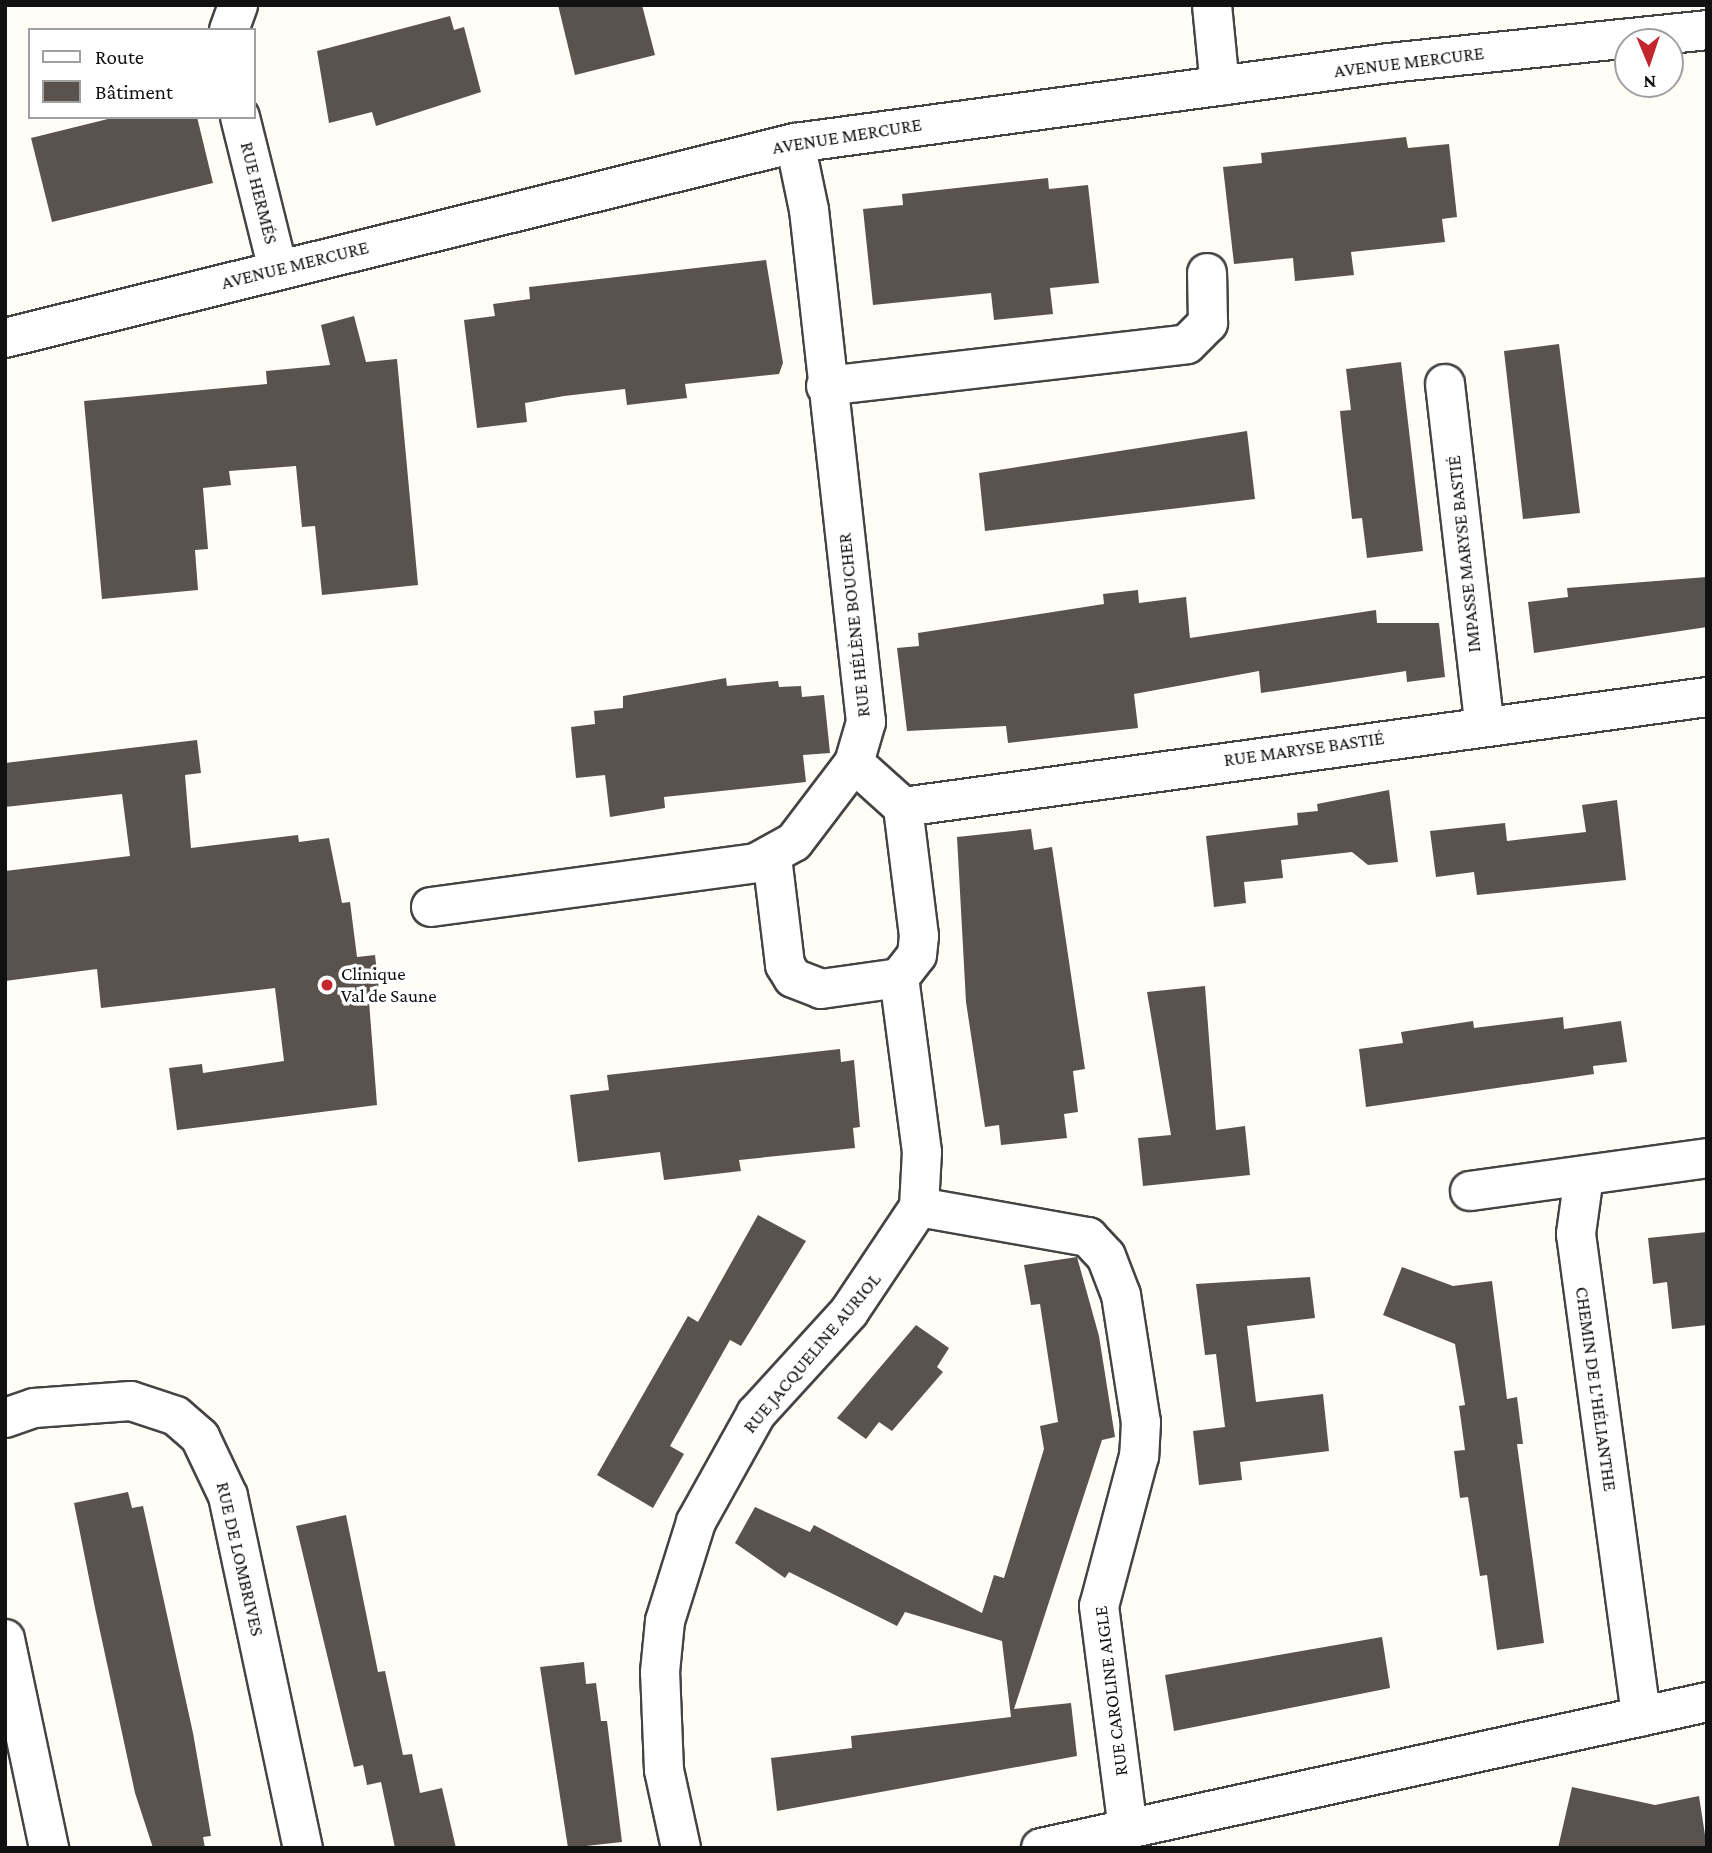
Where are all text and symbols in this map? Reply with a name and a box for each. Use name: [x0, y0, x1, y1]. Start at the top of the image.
legend: [28, 28, 256, 119]
north arrow: [1614, 28, 1684, 98]
street label: AVENUE MERCURE: [1333, 41, 1485, 83]
text: Route: [95, 45, 144, 69]
text: N: [1643, 72, 1657, 93]
text: Bâtiment: [95, 80, 173, 104]
street label: AVENUE MERCURE: [771, 113, 923, 159]
street label: RUE HERMÉS: [235, 139, 283, 247]
street label: AVENUE MERCURE: [219, 236, 371, 294]
street label: IMPASSE MARYSE BASTIÉ: [1442, 454, 1486, 654]
street label: RUE HÉLÈNE BOUCHER: [833, 532, 875, 718]
street label: RUE MARYSE BASTIÉ: [1222, 726, 1386, 772]
place label: Clinique Val de Saune: [341, 963, 437, 1007]
marker: Clinique Val de Saune: [319, 977, 335, 993]
street label: RUE JACQUELINE AURIOL: [738, 1268, 886, 1438]
street label: CHEMIN DE L'HÉLIANTHE: [1570, 1285, 1622, 1493]
street label: RUE DE LOMBRIVES: [211, 1480, 269, 1638]
street label: RUE CAROLINE AIGLE: [1089, 1605, 1133, 1777]

